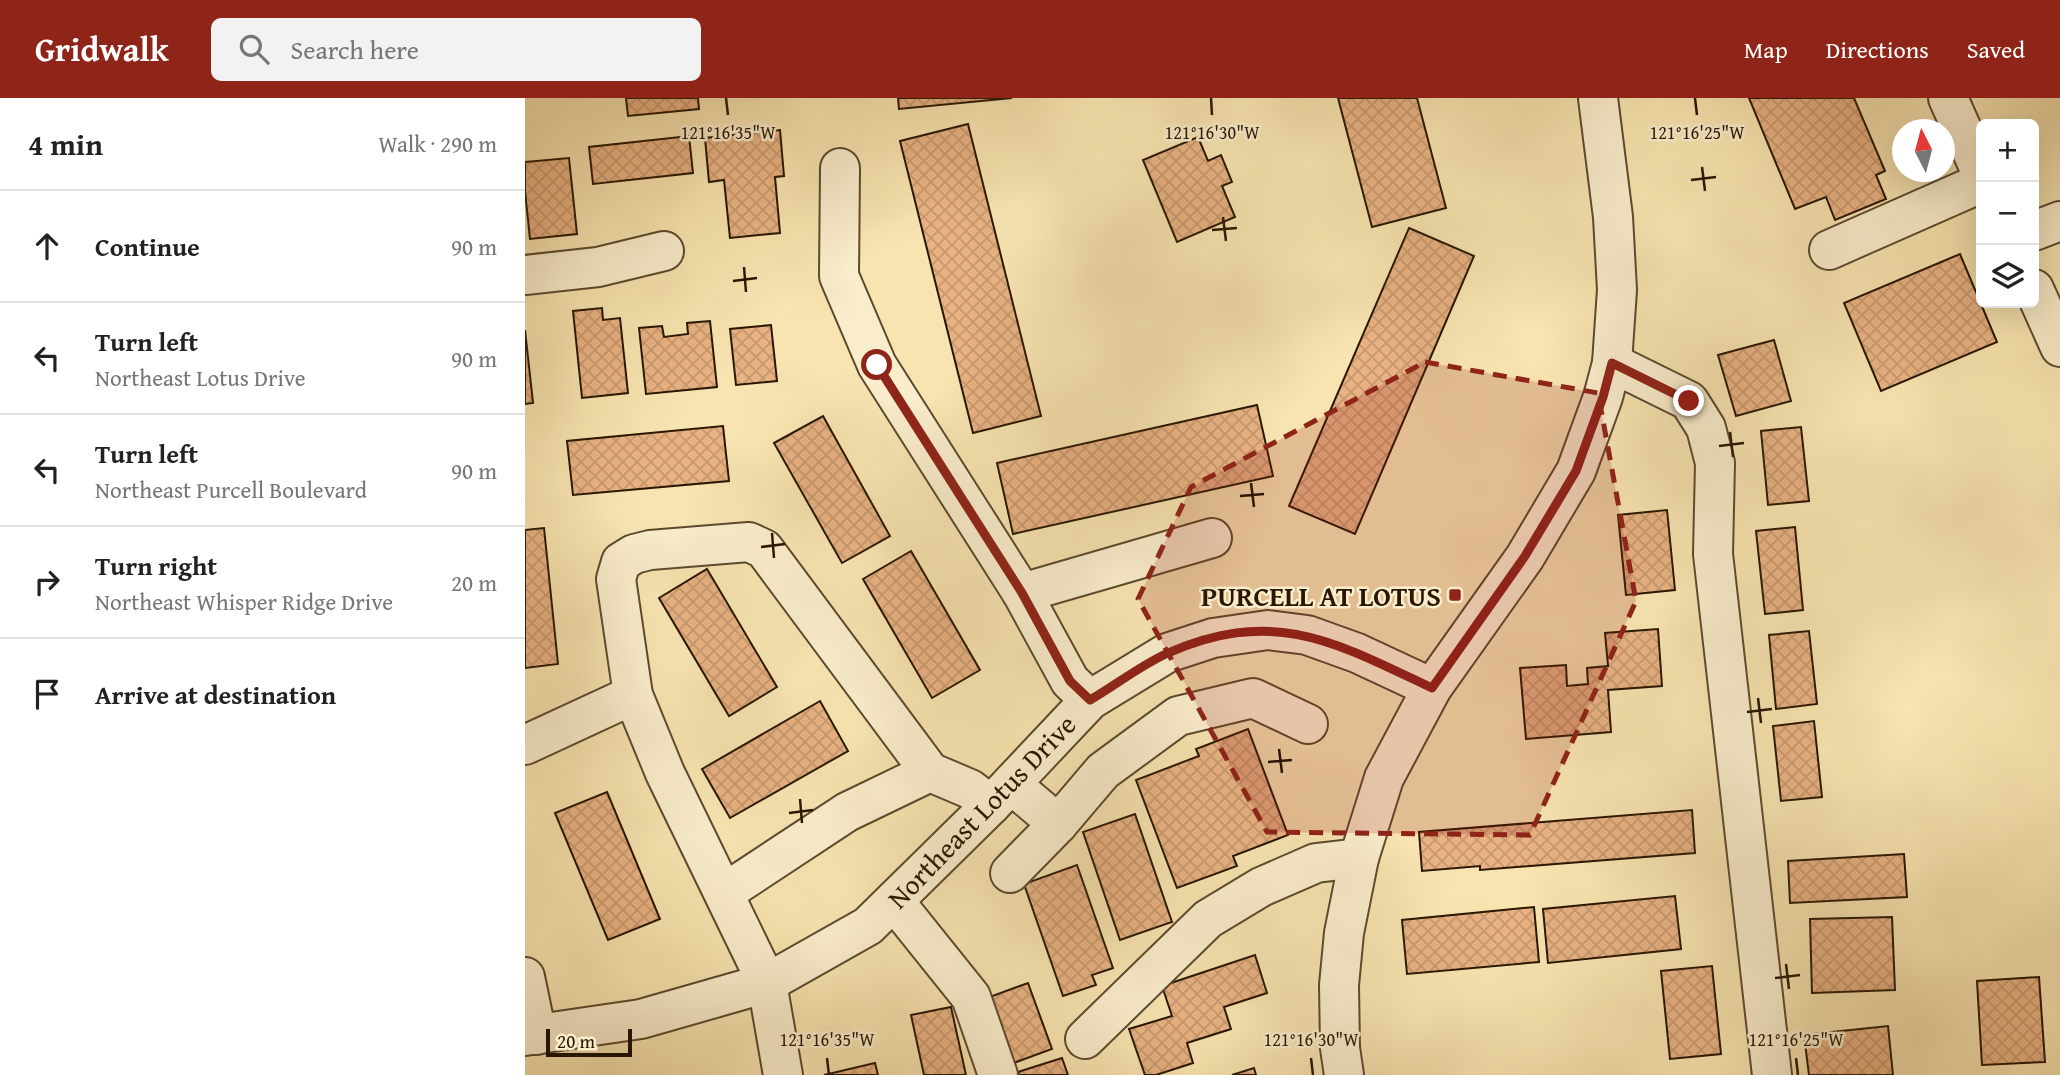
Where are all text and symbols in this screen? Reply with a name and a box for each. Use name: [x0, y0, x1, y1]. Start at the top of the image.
search box: [211, 18, 701, 81]
text: Gridwalk: [35, 25, 169, 73]
icon: search: [235, 30, 273, 68]
text: Search here: [291, 30, 419, 69]
text: Map: [1744, 32, 1788, 67]
text: Directions: [1826, 32, 1929, 67]
text: Saved: [1967, 32, 2025, 67]
text: 121°16'35"W: [681, 119, 776, 146]
text: 121°16'30"W: [1165, 119, 1260, 146]
text: 121°16'25"W: [1650, 119, 1745, 146]
north arrow: [1892, 119, 1955, 182]
map controls: [1976, 119, 2039, 308]
button: +: [1976, 119, 2039, 182]
text: 4 min: [28, 122, 103, 166]
text: Walk · 290 m: [378, 127, 497, 160]
button: −: [1976, 182, 2039, 245]
icon: ahead: [28, 227, 66, 265]
text: Continue: [95, 227, 200, 266]
text: 90 m: [451, 230, 497, 263]
button: layers: [1976, 245, 2039, 308]
text: Turn left: [95, 322, 198, 361]
icon: left: [28, 339, 66, 377]
text: 90 m: [451, 342, 497, 375]
route start: [861, 349, 892, 380]
text: Northeast Lotus Drive: [95, 361, 306, 394]
route end: [1673, 385, 1704, 416]
text: Turn left: [95, 434, 198, 473]
icon: left: [28, 451, 66, 489]
text: 90 m: [451, 454, 497, 487]
text: Northeast Purcell Boulevard: [95, 473, 367, 506]
text: Turn right: [95, 546, 217, 585]
icon: right: [28, 563, 66, 601]
text: 20 m: [451, 566, 497, 599]
place label: PURCELL AT LOTUS: [1201, 575, 1441, 616]
text: Northeast Whisper Ridge Drive: [95, 585, 393, 618]
marker: PURCELL AT LOTUS: [1447, 587, 1463, 603]
icon: arrive: [28, 675, 66, 713]
text: Arrive at destination: [95, 675, 336, 714]
street label: Northeast Lotus Drive: [877, 705, 1085, 917]
scale bar: [546, 1026, 632, 1058]
text: 121°16'35"W: [780, 1026, 875, 1053]
text: 121°16'30"W: [1264, 1026, 1359, 1053]
text: 121°16'25"W: [1749, 1026, 1844, 1053]
text: 20 m: [557, 1027, 595, 1055]

